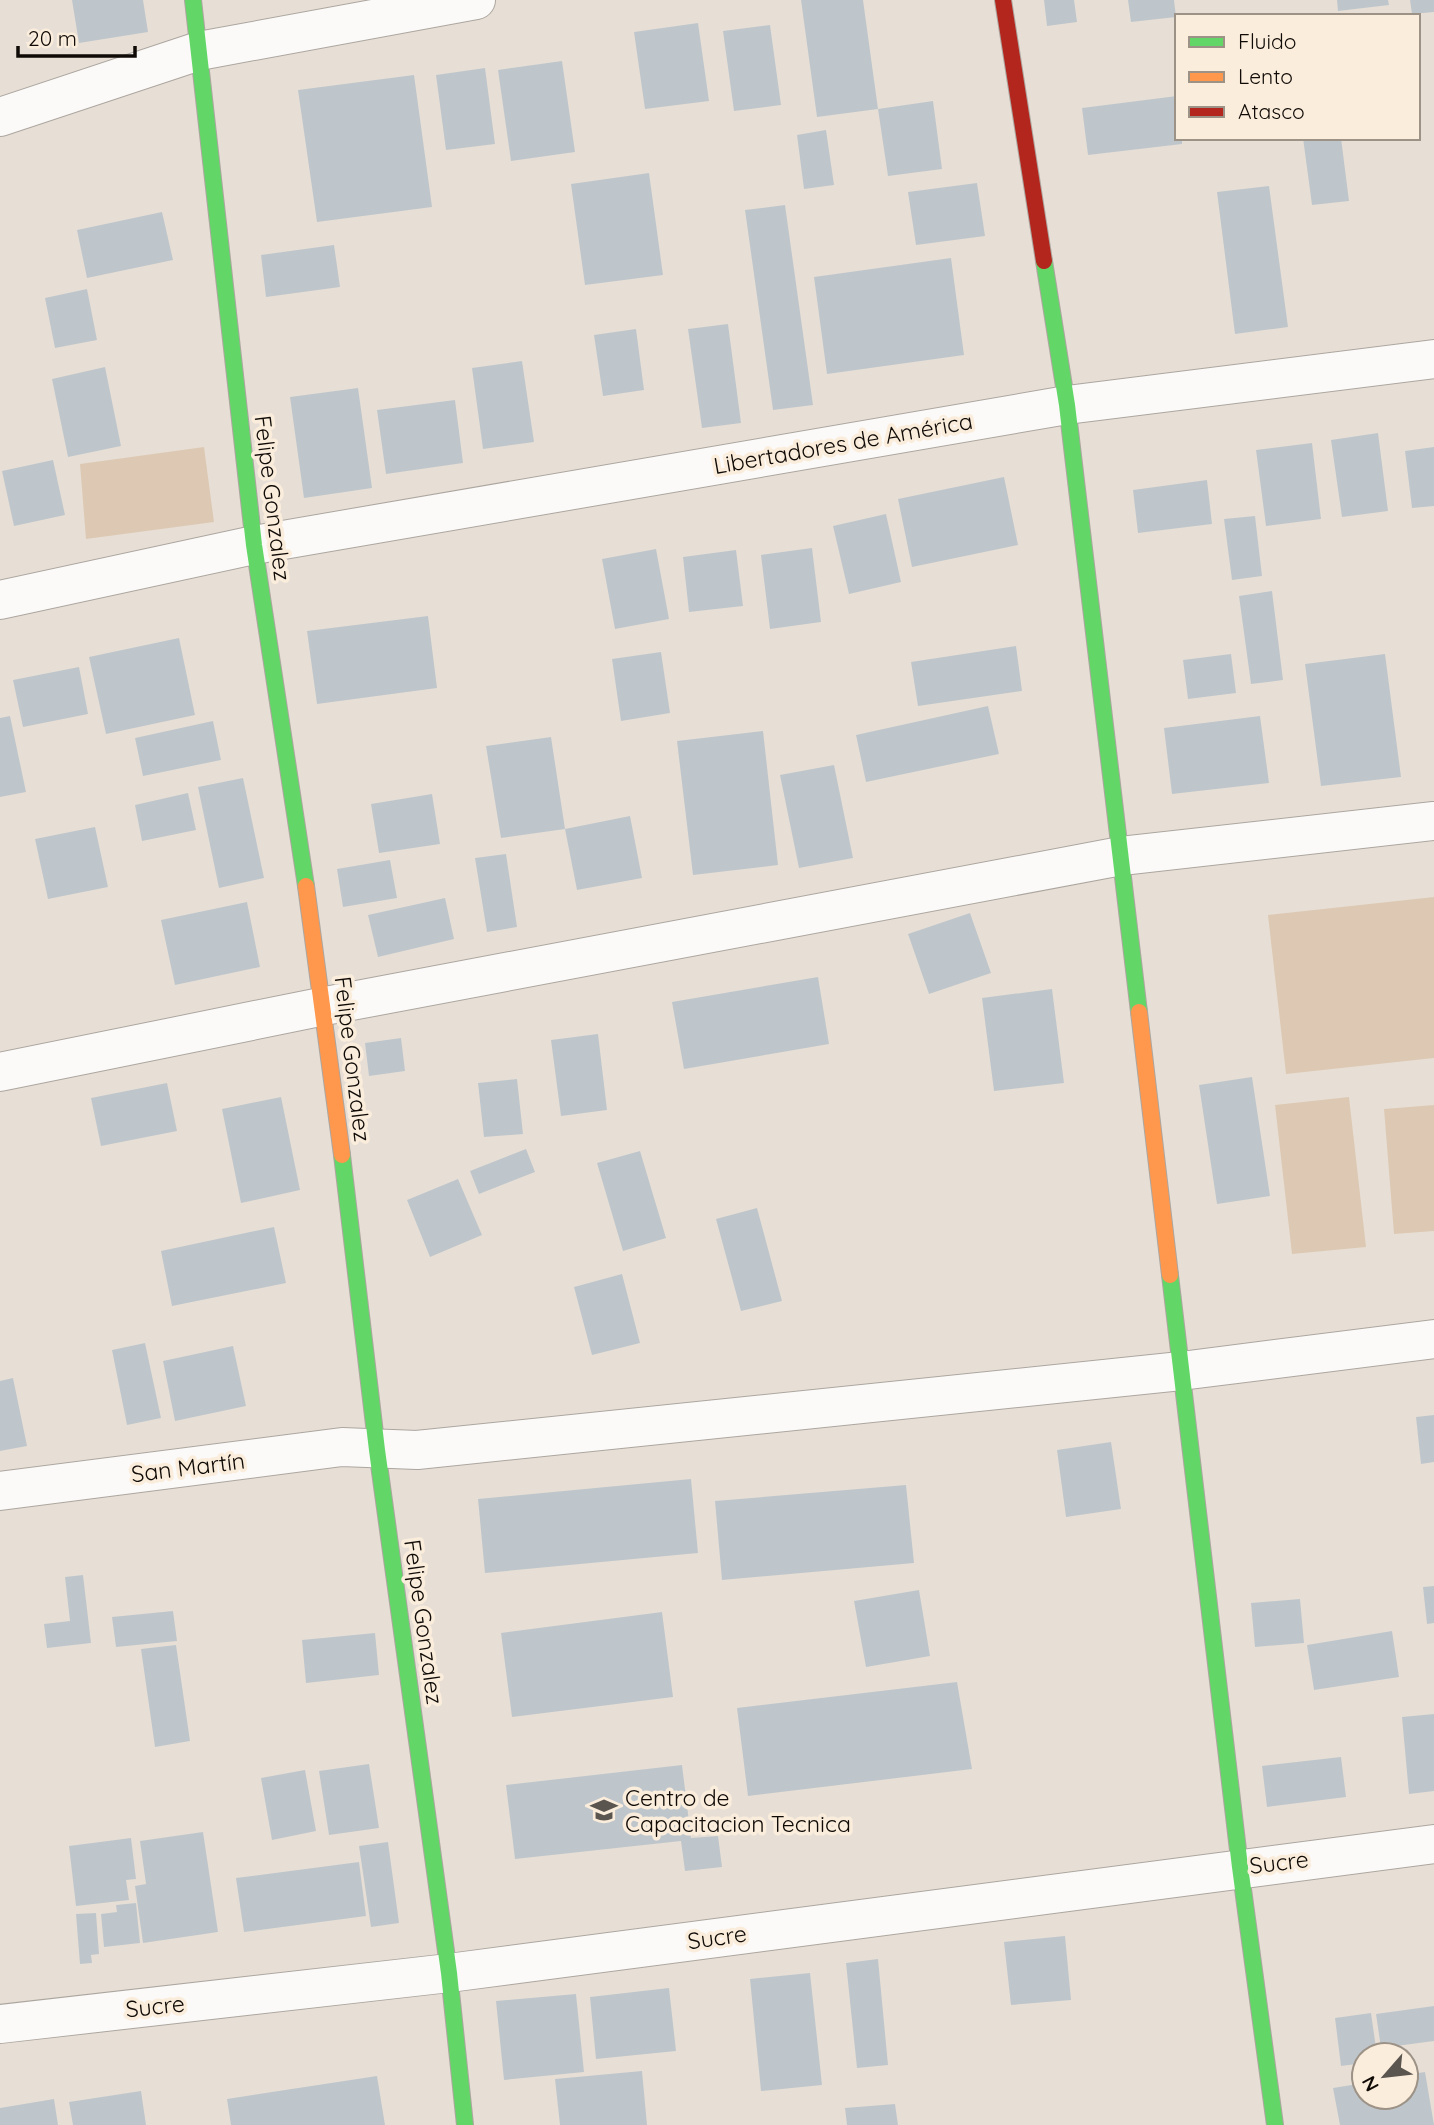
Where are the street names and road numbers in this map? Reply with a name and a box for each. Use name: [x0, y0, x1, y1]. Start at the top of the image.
street label: Libertadores de América: [711, 406, 975, 480]
street label: Felipe Gonzalez: [248, 414, 298, 582]
street label: Felipe Gonzalez: [328, 975, 378, 1143]
street label: San Martín: [130, 1446, 246, 1488]
street label: Felipe Gonzalez: [398, 1538, 450, 1706]
street label: Sucre: [1248, 1844, 1310, 1880]
street label: Sucre: [686, 1919, 748, 1955]
street label: Sucre: [124, 1988, 186, 2024]

